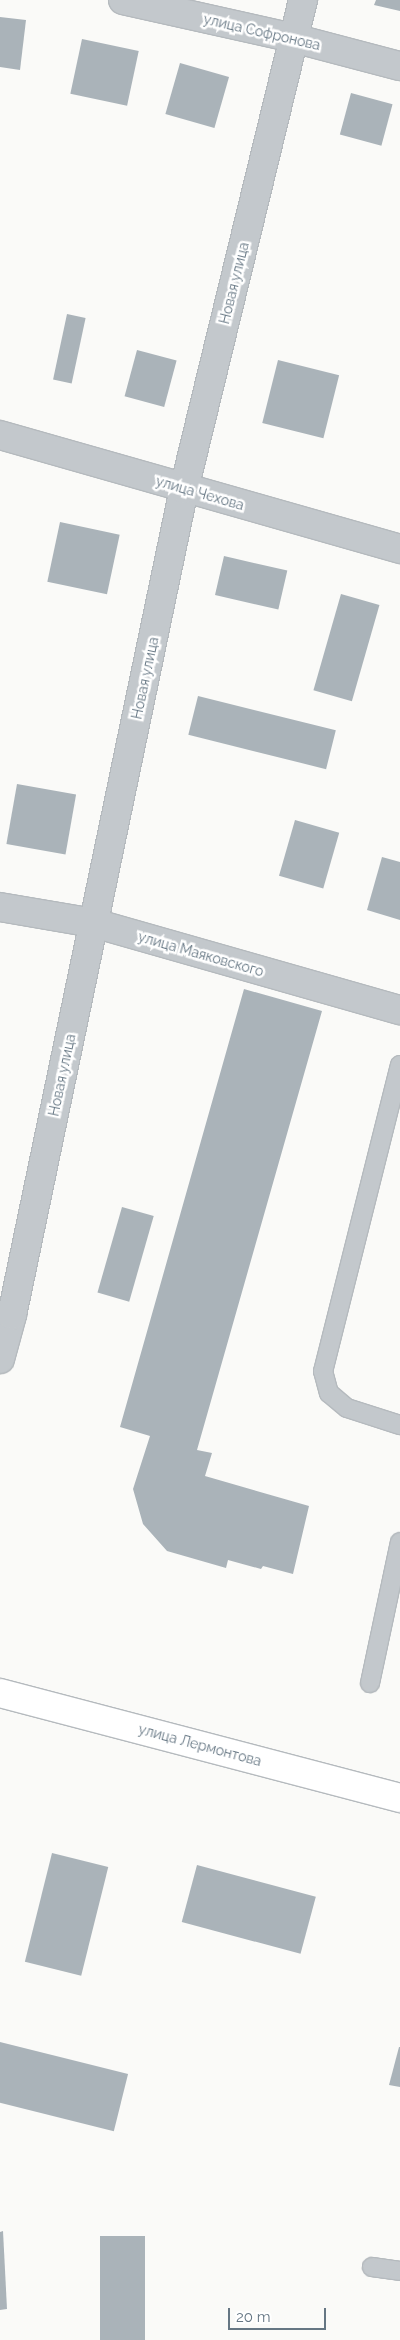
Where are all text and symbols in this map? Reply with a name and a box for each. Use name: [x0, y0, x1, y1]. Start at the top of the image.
street label: улица Софронова: [202, 10, 322, 54]
street label: Новая улица: [216, 240, 252, 326]
street label: улица Чехова: [154, 472, 246, 514]
street label: Новая улица: [128, 635, 162, 721]
street label: улица Маяковского: [136, 928, 266, 980]
street label: Новая улица: [45, 1032, 79, 1118]
street label: улица Лермонтова: [137, 1720, 263, 1770]
scale bar: [230, 2298, 328, 2330]
text: 20 m: [236, 2308, 271, 2326]

